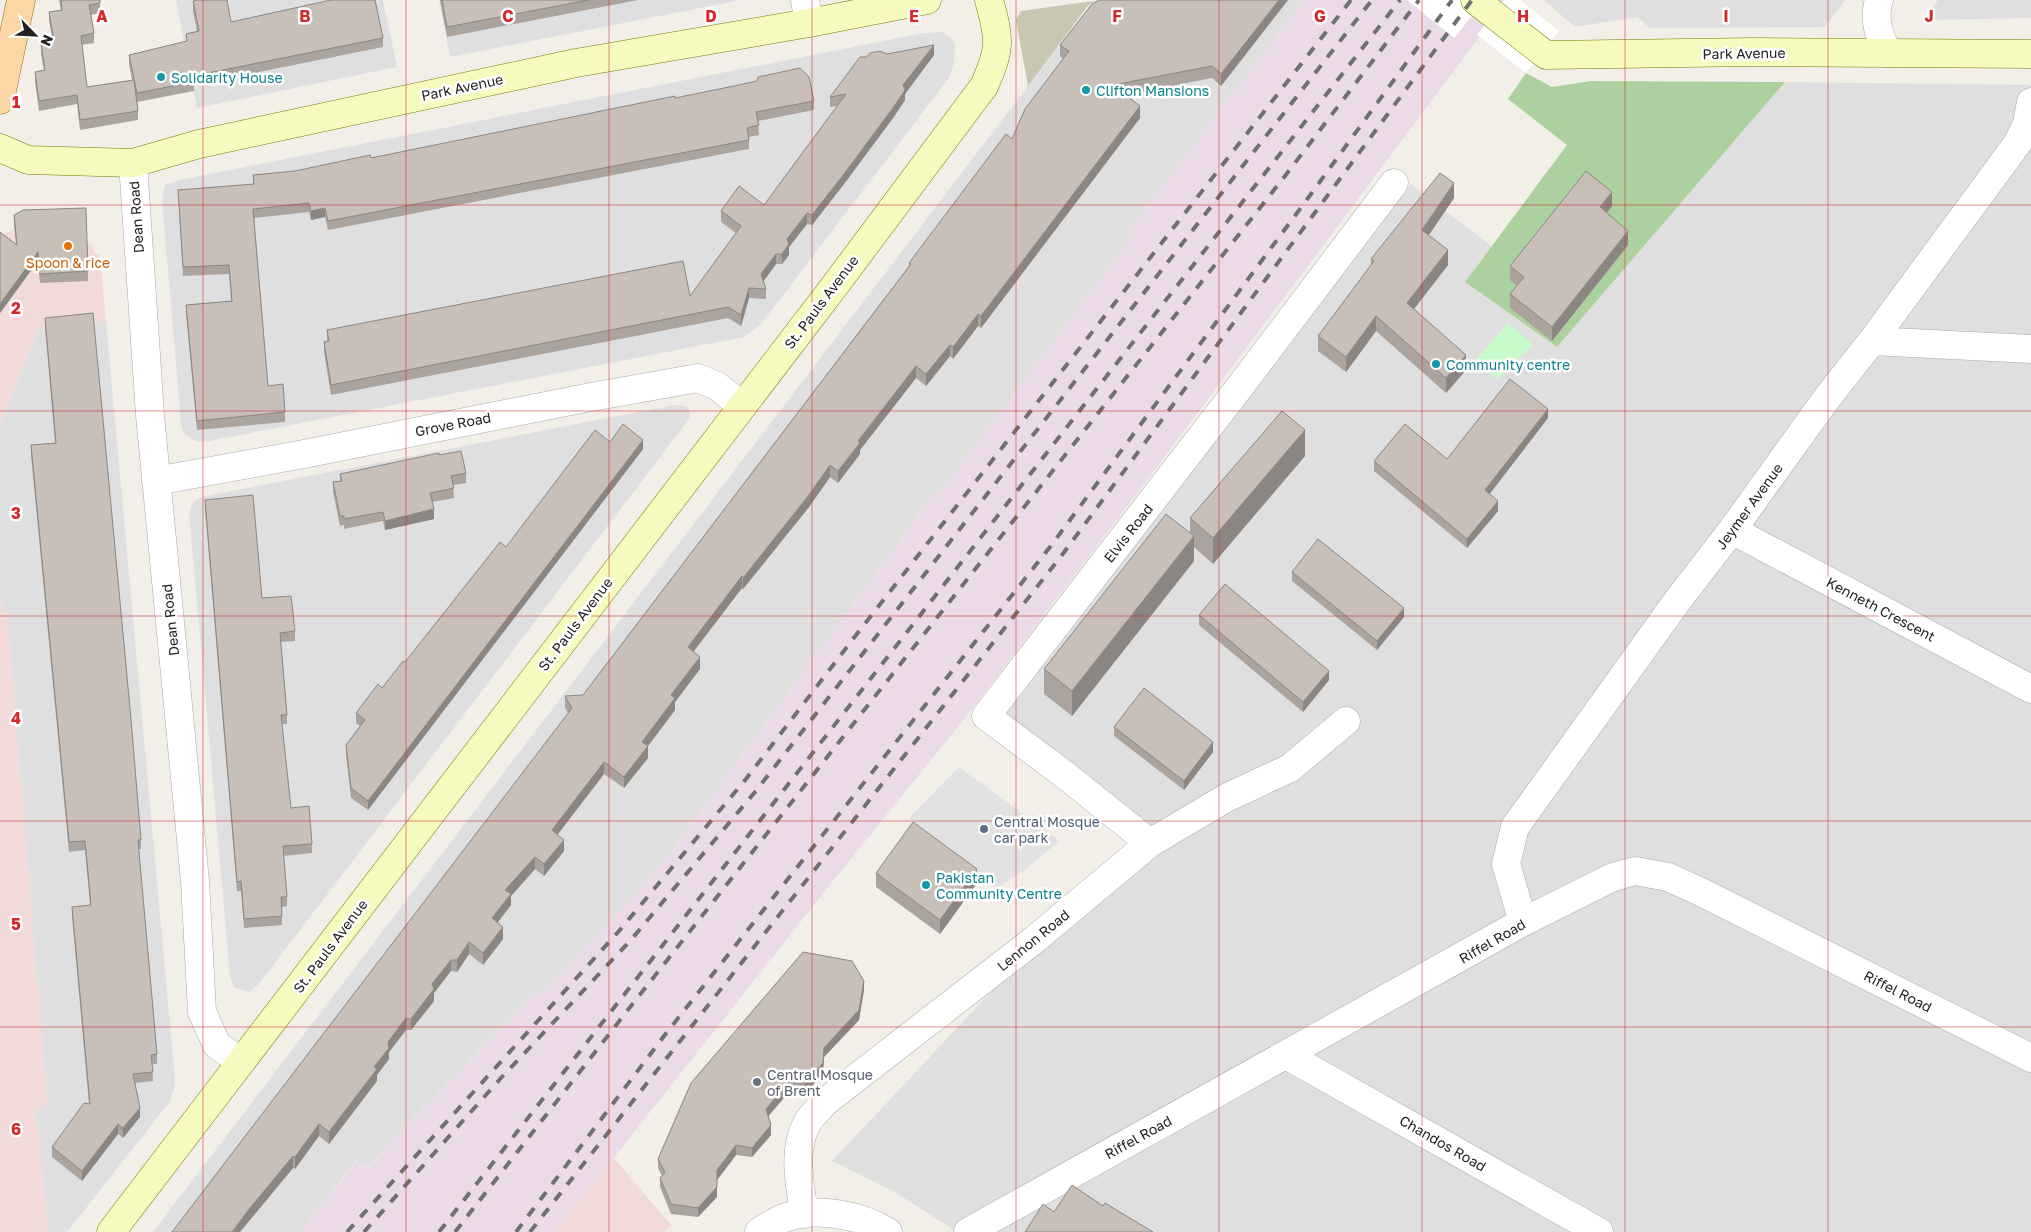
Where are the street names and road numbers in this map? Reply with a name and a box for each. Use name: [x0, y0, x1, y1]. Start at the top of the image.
street label: Park Avenue: [1702, 44, 1786, 62]
street label: Park Avenue: [420, 70, 504, 104]
street label: Dean Road: [125, 180, 147, 254]
street label: St. Pauls Avenue: [780, 252, 862, 352]
street label: Grove Road: [414, 408, 492, 440]
street label: Jeymer Avenue: [1712, 460, 1786, 552]
street label: Elvis Road: [1100, 500, 1156, 566]
street label: Kenneth Crescent: [1824, 573, 1938, 645]
street label: St. Pauls Avenue: [534, 574, 616, 674]
street label: Dean Road: [158, 583, 182, 657]
street label: St. Pauls Avenue: [289, 896, 371, 996]
street label: Lennon Road: [993, 906, 1073, 974]
street label: Riffel Road: [1456, 915, 1528, 967]
street label: Riffel Road: [1861, 967, 1935, 1015]
street label: Chandos Road: [1397, 1111, 1489, 1175]
street label: Riffel Road: [1102, 1112, 1174, 1162]

